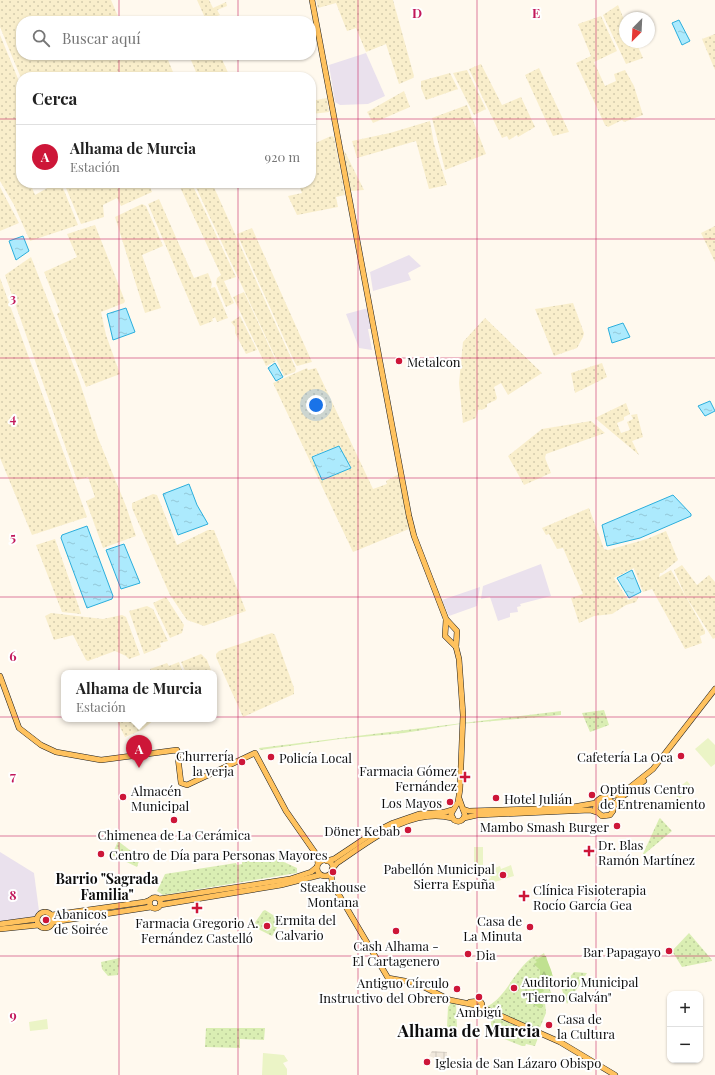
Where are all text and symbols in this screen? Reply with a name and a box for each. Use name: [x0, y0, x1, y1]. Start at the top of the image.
text: D: [412, 4, 422, 21]
text: E: [532, 4, 540, 21]
north arrow: [619, 12, 655, 48]
search box: [16, 16, 316, 60]
icon: search: [30, 27, 52, 49]
text: Buscar aquí: [62, 28, 141, 48]
text: Cerca: [32, 87, 77, 109]
text: Alhama de Murcia: [70, 138, 196, 158]
text: A: [41, 148, 49, 165]
text: 920 m: [265, 148, 300, 165]
text: Estación: [70, 158, 120, 175]
text: 3: [10, 289, 16, 306]
place label: Metalcon: [407, 353, 461, 370]
marker: Metalcon: [394, 356, 404, 366]
your location: [306, 395, 326, 415]
text: 4: [10, 409, 17, 426]
text: 5: [10, 528, 16, 545]
text: 6: [9, 647, 17, 664]
popup: [61, 670, 217, 722]
text: Alhama de Murcia: [76, 678, 202, 698]
text: Estación: [76, 698, 126, 715]
pin: A: [126, 735, 152, 768]
place label: Churrería la verja: [176, 747, 235, 779]
place label: Cafetería La Oca: [577, 748, 674, 765]
place label: Policía Local: [279, 749, 352, 766]
marker: Cafetería La Oca: [676, 751, 686, 761]
marker: Policía Local: [266, 752, 276, 762]
marker: Churrería la verja: [237, 757, 247, 767]
place label: Farmacia Gómez Fernández: [359, 762, 457, 794]
text: 7: [10, 767, 16, 784]
marker: Farmacia Gómez Fernández: [460, 772, 470, 782]
place label: Optimus Centro de Entrenamiento: [600, 780, 705, 812]
place label: Almacén Municipal: [130, 782, 189, 814]
place label: Hotel Julián: [504, 790, 572, 807]
marker: Optimus Centro de Entrenamiento: [587, 790, 597, 800]
marker: Almacén Municipal: [118, 792, 128, 802]
marker: Hotel Julián: [491, 793, 501, 803]
place label: Los Mayos: [381, 794, 442, 811]
marker: Los Mayos: [445, 797, 455, 807]
marker: Chimenea de La Cerámica: [169, 815, 179, 825]
place label: Mambo Smash Burger: [480, 818, 609, 835]
marker: Mambo Smash Burger: [612, 821, 622, 831]
place label: Döner Kebab: [324, 822, 400, 839]
marker: Döner Kebab: [403, 825, 413, 835]
place label: Chimenea de La Cerámica: [98, 826, 251, 843]
place label: Dr. Blas Ramón Martínez: [598, 836, 695, 868]
marker: Dr. Blas Ramón Martínez: [583, 845, 595, 857]
place label: Centro de Día para Personas Mayores: [109, 846, 328, 863]
marker: Centro de Día para Personas Mayores: [96, 849, 106, 859]
place label: Pabellón Municipal Sierra Espuña: [384, 860, 496, 892]
marker: Steakhouse Montana: [328, 867, 338, 877]
district label: Barrio "Sagrada Familia": [56, 869, 159, 904]
marker: Pabellón Municipal Sierra Espuña: [498, 870, 508, 880]
place label: Steakhouse Montana: [300, 878, 366, 910]
place label: Clínica Fisioterapia Rocío García Gea: [533, 881, 647, 913]
text: 8: [9, 886, 17, 903]
marker: Clínica Fisioterapia Rocío García Gea: [518, 890, 530, 902]
marker: Farmacia Gregorio A. Fernández Castelló: [192, 903, 202, 913]
place label: Abanicos de Soirée: [53, 905, 108, 937]
place label: Ermita del Calvario: [275, 911, 336, 943]
place label: Casa de La Minuta: [463, 912, 523, 944]
place label: Farmacia Gregorio A. Fernández Castelló: [135, 914, 259, 946]
marker: Abanicos de Soirée: [41, 915, 51, 925]
marker: Ermita del Calvario: [262, 921, 272, 931]
marker: Casa de La Minuta: [525, 922, 535, 932]
marker: Cash Alhama - El Cartagenero: [391, 926, 401, 936]
place label: Cash Alhama - El Cartagenero: [352, 937, 440, 969]
place label: Bar Papagayo: [583, 943, 661, 960]
place label: Dia: [476, 946, 496, 963]
marker: Bar Papagayo: [664, 946, 674, 956]
marker: Dia: [463, 949, 473, 959]
place label: Auditorio Municipal "Tierno Galván": [521, 973, 639, 1005]
place label: Antiguo Círculo Instructivo del Obrero: [319, 974, 449, 1006]
marker: Auditorio Municipal "Tierno Galván": [509, 983, 519, 993]
marker: Antiguo Círculo Instructivo del Obrero: [452, 984, 462, 994]
map controls: [667, 991, 703, 1063]
button: +: [667, 991, 703, 1027]
marker: Ambigú: [474, 992, 484, 1002]
place label: Ambigú: [455, 1003, 502, 1020]
text: 9: [9, 1006, 17, 1023]
place label: Casa de la Cultura: [557, 1010, 615, 1042]
district label: Alhama de Murcia: [397, 1019, 541, 1041]
marker: Casa de la Cultura: [544, 1020, 554, 1030]
button: −: [667, 1027, 703, 1063]
place label: Iglesia de San Lázaro Obispo: [435, 1054, 601, 1071]
marker: Iglesia de San Lázaro Obispo: [422, 1057, 432, 1067]

